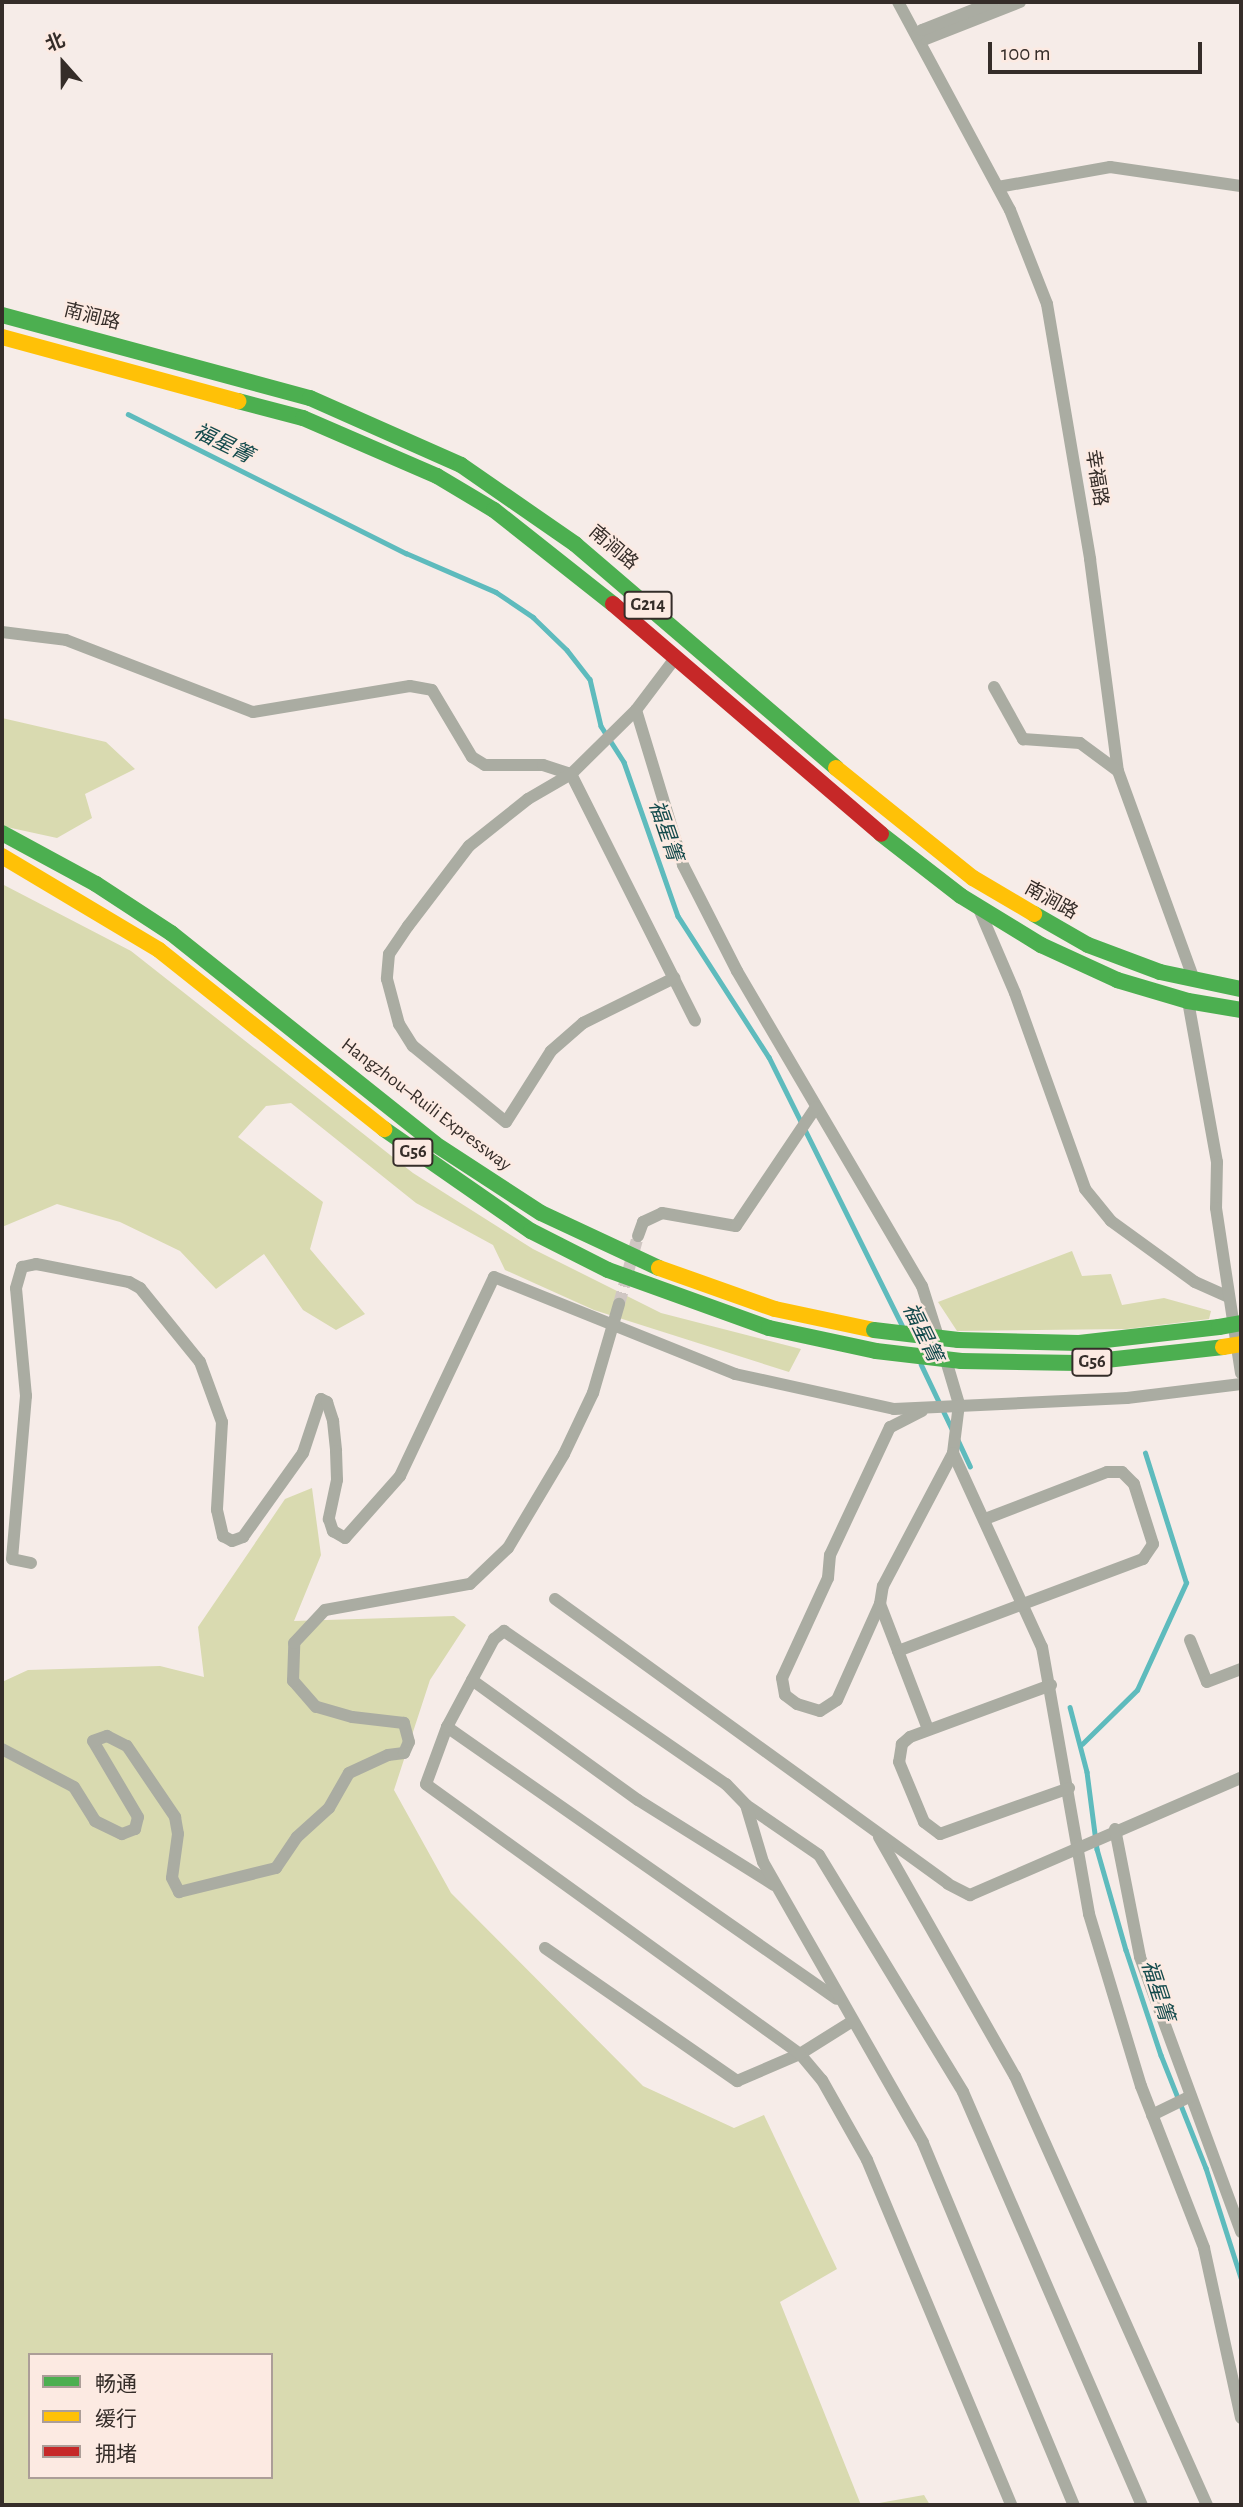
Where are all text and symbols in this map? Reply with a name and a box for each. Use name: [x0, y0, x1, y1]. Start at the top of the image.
north arrow: [28, 28, 98, 98]
scale bar: [991, 28, 1204, 72]
text: 北: [43, 31, 68, 55]
text: 100 m: [1001, 43, 1051, 64]
street label: 南涧路: [62, 299, 122, 335]
water label: 福星箐: [189, 419, 257, 469]
street label: 幸福路: [1080, 448, 1112, 508]
street label: 南涧路: [584, 521, 642, 575]
road number: G214: [624, 590, 672, 620]
water label: 福星箐: [643, 797, 687, 865]
street label: 南涧路: [1021, 877, 1081, 925]
street label: Hangzhou–Ruili Expressway: [336, 1034, 516, 1176]
road number: G56: [392, 1138, 434, 1167]
water label: 福星箐: [897, 1299, 947, 1367]
road number: G56: [1071, 1348, 1113, 1377]
water label: 福星箐: [1135, 1957, 1179, 2025]
legend: [28, 2353, 273, 2479]
text: 畅通: [95, 2374, 137, 2395]
text: 缓行: [95, 2409, 137, 2430]
text: 拥堵: [95, 2444, 137, 2465]

